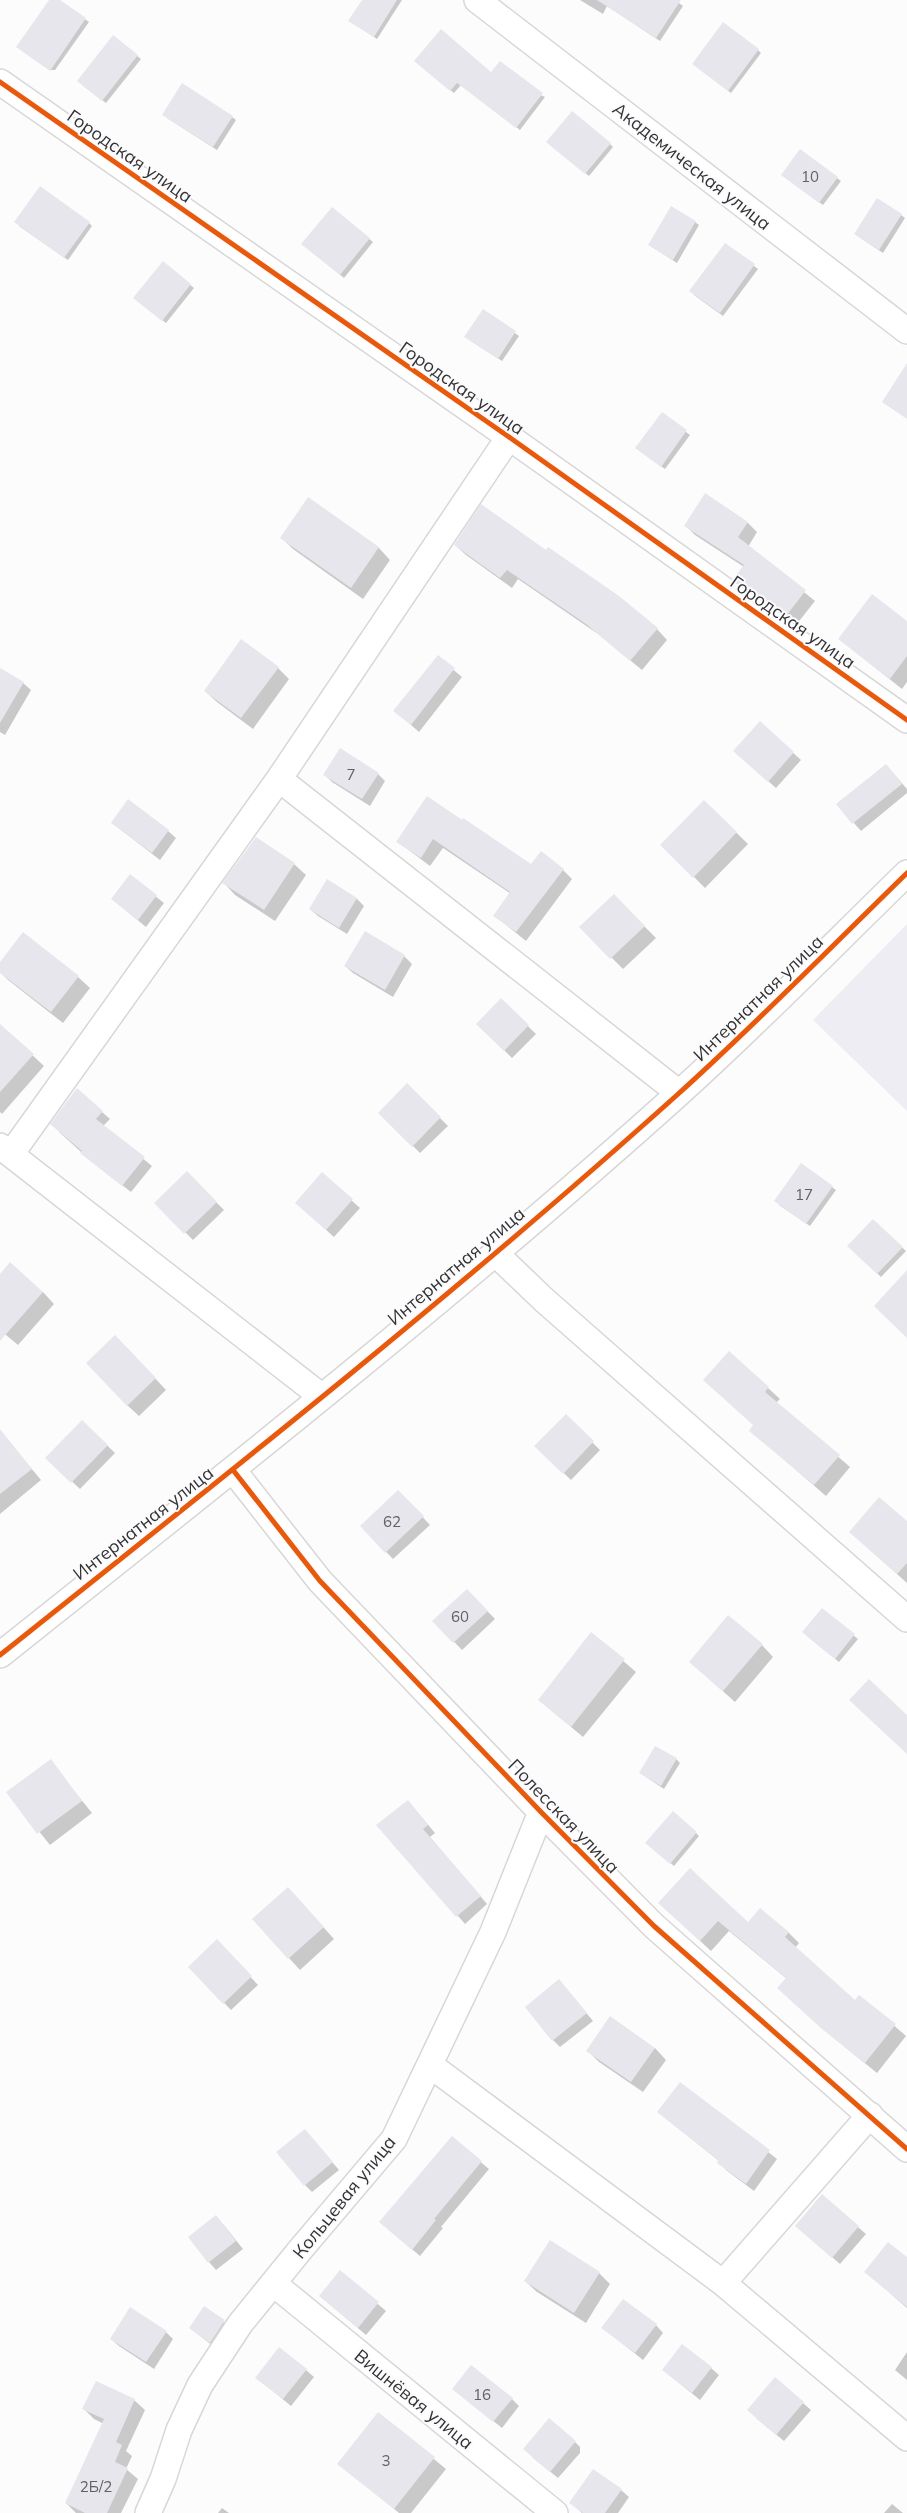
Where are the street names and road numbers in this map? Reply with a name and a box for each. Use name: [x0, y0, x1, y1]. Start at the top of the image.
street label: Академическая улица: [608, 97, 776, 235]
street label: Городская улица: [63, 104, 197, 208]
street label: Городская улица: [395, 336, 529, 440]
street label: Городская улица: [726, 570, 860, 674]
street label: Интернатная улица: [688, 930, 828, 1066]
street label: Интернатная улица: [383, 1202, 529, 1330]
street label: Интернатная улица: [68, 1461, 218, 1585]
street label: Полесская улица: [503, 1754, 625, 1878]
street label: Кольцевая улица: [287, 2131, 401, 2263]
street label: Вишнёвая улица: [350, 2344, 478, 2454]

